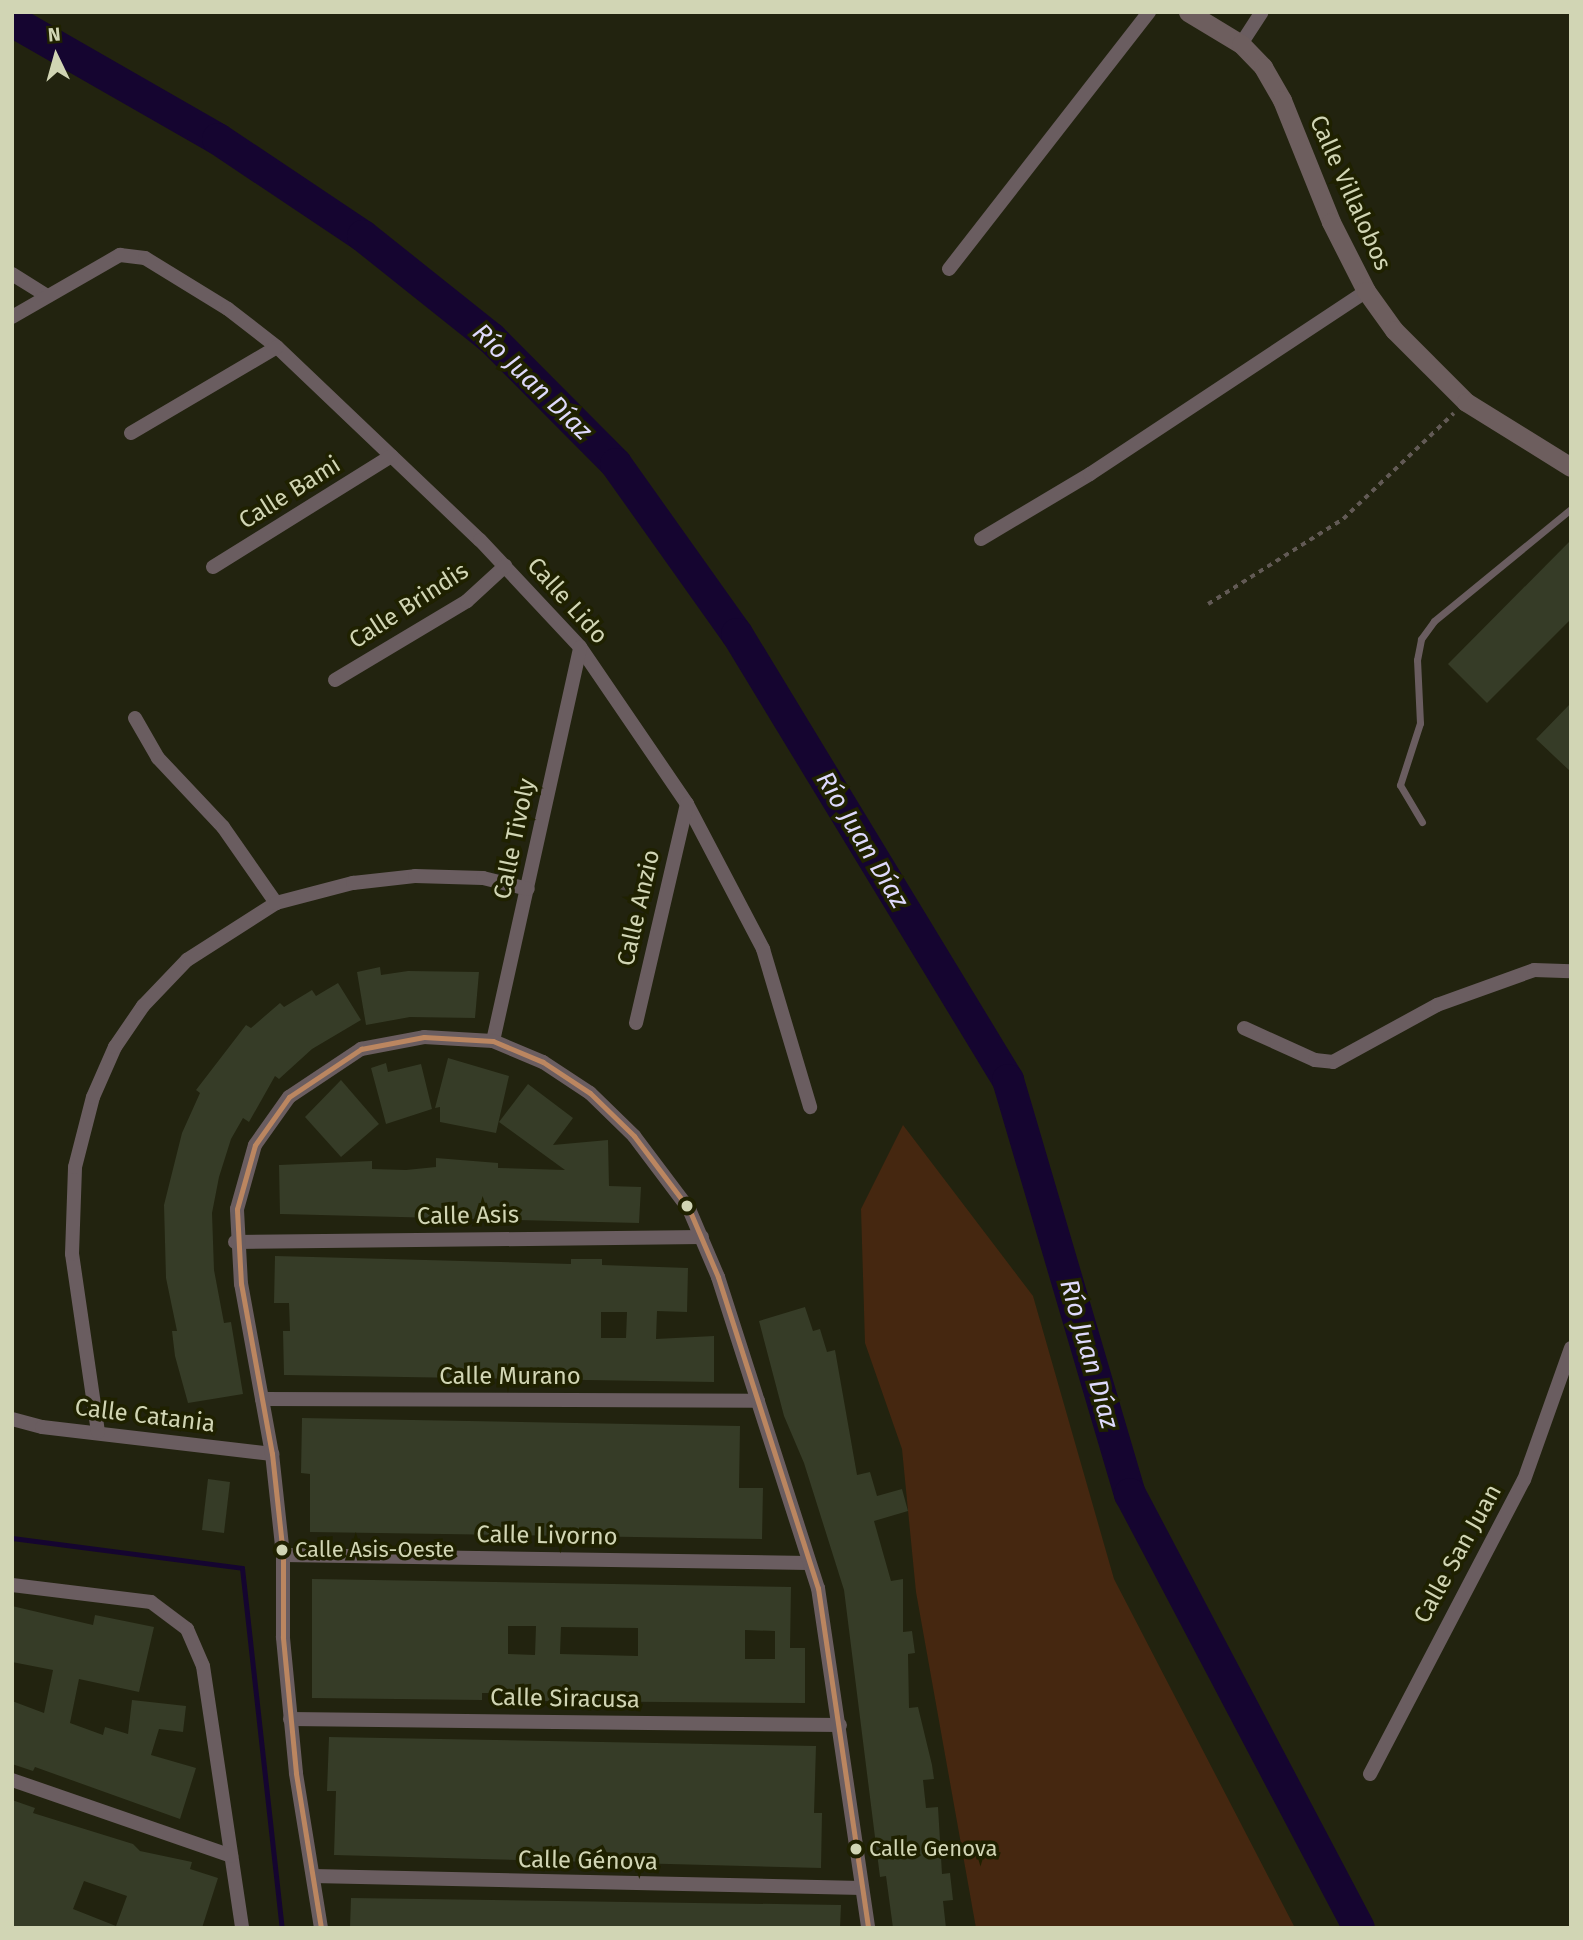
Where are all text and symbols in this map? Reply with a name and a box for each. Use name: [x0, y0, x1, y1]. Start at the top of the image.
north arrow: [21, 21, 91, 91]
text: N: [47, 23, 61, 47]
street label: Calle Villalobos: [1303, 111, 1397, 275]
water label: Río Juan Díaz: [466, 317, 598, 447]
street label: Calle Bami: [234, 450, 346, 536]
street label: Calle Lido: [521, 552, 613, 650]
street label: Calle Brindis: [344, 557, 474, 655]
water label: Río Juan Díaz: [809, 766, 915, 914]
street label: Calle Tivoly: [488, 776, 542, 902]
street label: Calle Anzio: [612, 847, 666, 969]
unlabelled marker: [680, 1199, 694, 1213]
street label: Calle Asis: [417, 1201, 519, 1231]
water label: Río Juan Díaz: [1053, 1276, 1125, 1432]
street label: Calle Murano: [439, 1363, 581, 1391]
street label: Calle Catania: [73, 1393, 217, 1439]
street label: Calle San Juan: [1408, 1480, 1508, 1628]
street label: Calle Livorno: [476, 1520, 618, 1552]
place label: Calle Asis-Oeste: [295, 1537, 455, 1563]
marker: Calle Asis-Oeste: [275, 1543, 289, 1557]
street label: Calle Siracusa: [490, 1683, 640, 1715]
place label: Calle Genova: [869, 1836, 997, 1862]
marker: Calle Genova: [849, 1842, 863, 1856]
street label: Calle Génova: [518, 1845, 658, 1877]

